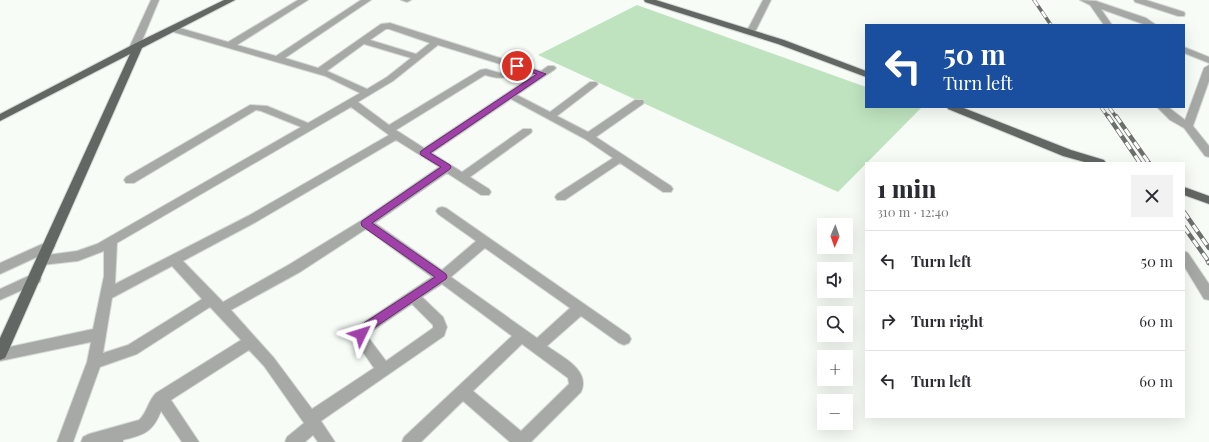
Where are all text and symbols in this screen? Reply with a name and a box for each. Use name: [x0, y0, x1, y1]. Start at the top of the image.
text: 50 m: [943, 35, 1006, 72]
icon: left: [877, 40, 929, 92]
pin: [500, 49, 534, 83]
icon: arrive: [506, 55, 528, 77]
text: Turn left: [943, 71, 1013, 95]
text: 1 min: [877, 172, 936, 204]
button: close: [1131, 175, 1173, 217]
text: 310 m · 12:40: [877, 203, 949, 220]
north arrow: [817, 218, 853, 254]
map controls: [817, 218, 853, 430]
icon: left: [877, 250, 899, 272]
text: Turn left: [911, 251, 972, 271]
text: 50 m: [1141, 251, 1173, 271]
button: sound: [817, 262, 853, 298]
button: search: [817, 306, 853, 342]
icon: right: [877, 310, 899, 332]
text: Turn right: [911, 311, 984, 331]
text: 60 m: [1139, 311, 1173, 331]
position arrow: [340, 313, 382, 355]
button: +: [817, 350, 853, 386]
icon: left: [877, 370, 899, 392]
text: Turn left: [911, 371, 972, 391]
text: 60 m: [1139, 371, 1173, 391]
button: −: [817, 394, 853, 430]

